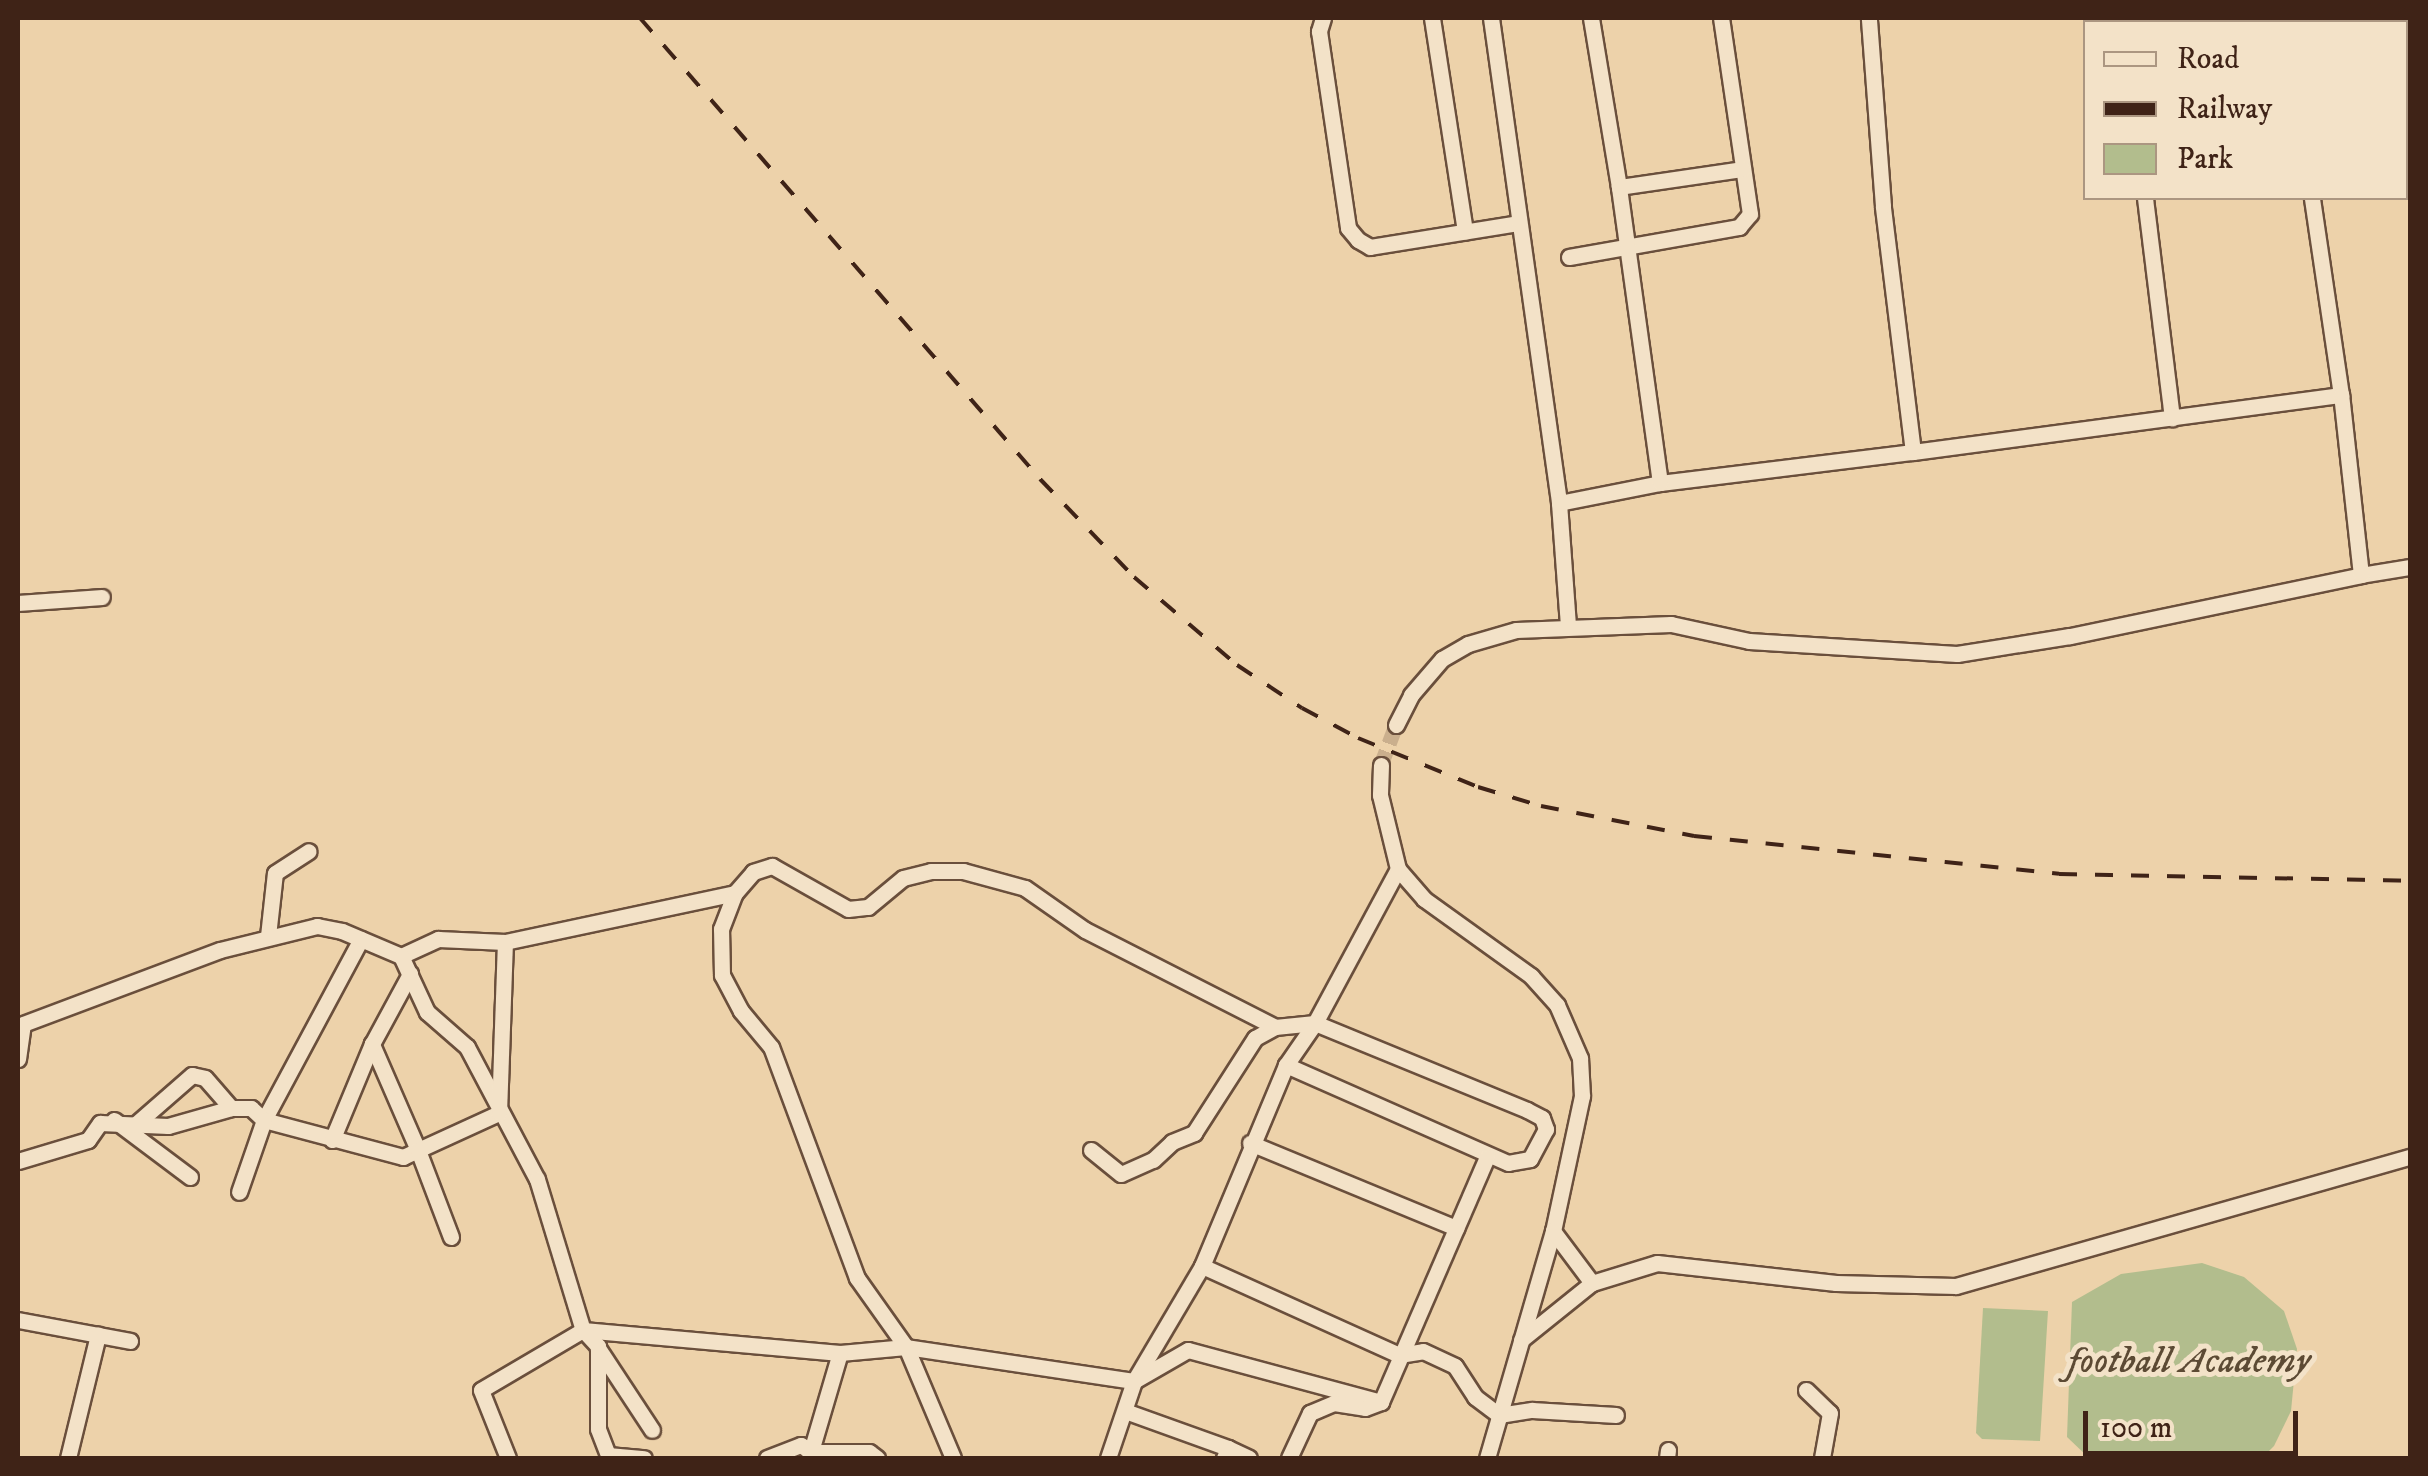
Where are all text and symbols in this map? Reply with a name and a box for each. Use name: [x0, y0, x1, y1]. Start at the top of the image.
legend: [2083, 20, 2408, 200]
text: Road: [2177, 41, 2239, 78]
text: Railway: [2177, 91, 2272, 128]
text: Park: [2177, 141, 2233, 178]
park label: football Academy: [2068, 1339, 2310, 1385]
scale bar: [2088, 1391, 2303, 1453]
text: 100 m: [2100, 1410, 2172, 1447]

